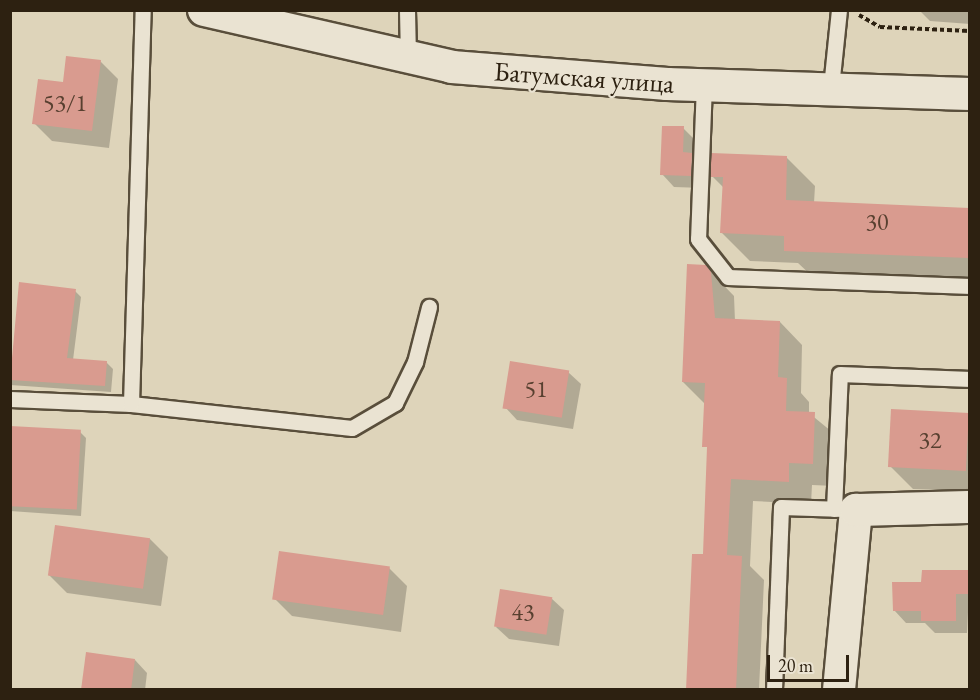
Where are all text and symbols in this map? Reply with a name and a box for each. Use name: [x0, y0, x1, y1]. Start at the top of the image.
street label: Батумская улица: [493, 55, 675, 99]
house number: 53/1: [43, 89, 87, 117]
house number: 30: [865, 208, 889, 236]
house number: 51: [524, 375, 548, 403]
house number: 32: [918, 426, 942, 454]
house number: 43: [511, 598, 535, 626]
scale bar: [770, 643, 852, 681]
text: 20 m: [778, 654, 813, 677]

